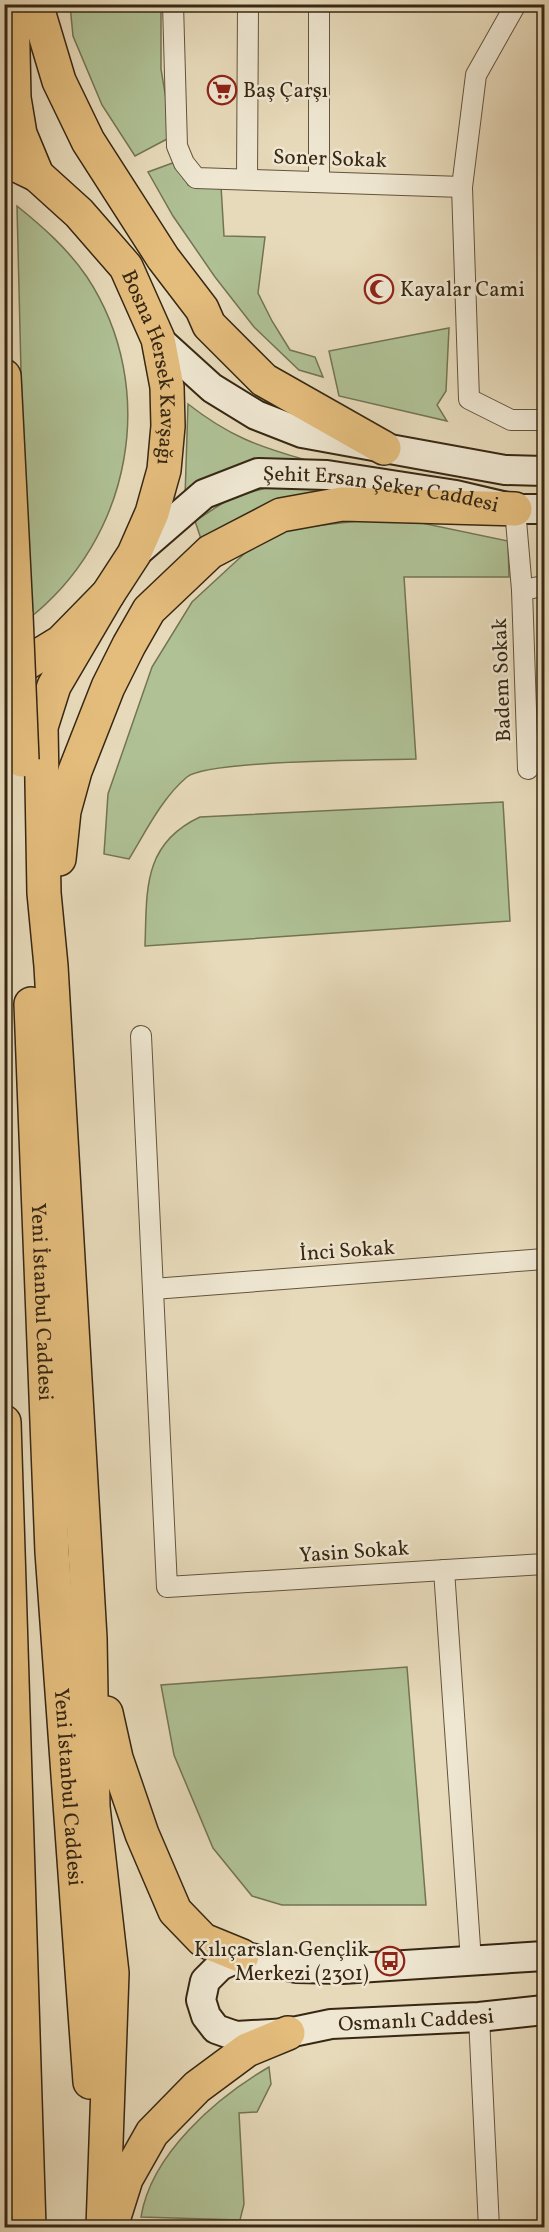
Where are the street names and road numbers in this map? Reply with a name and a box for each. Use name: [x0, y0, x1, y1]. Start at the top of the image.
street label: Soner Sokak: [272, 143, 388, 176]
street label: Bosna Hersek Kavşağı: [113, 266, 181, 466]
street label: Şehit Ersan Şeker Caddesi: [262, 460, 502, 521]
street label: Badem Sokak: [486, 617, 519, 742]
street label: Yeni İstanbul Caddesi: [23, 1202, 59, 1401]
street label: İnci Sokak: [298, 1234, 396, 1269]
street label: Yasin Sokak: [298, 1534, 411, 1571]
street label: Yeni İstanbul Caddesi: [46, 1687, 89, 1887]
street label: Osmanlı Caddesi: [337, 2002, 496, 2040]

